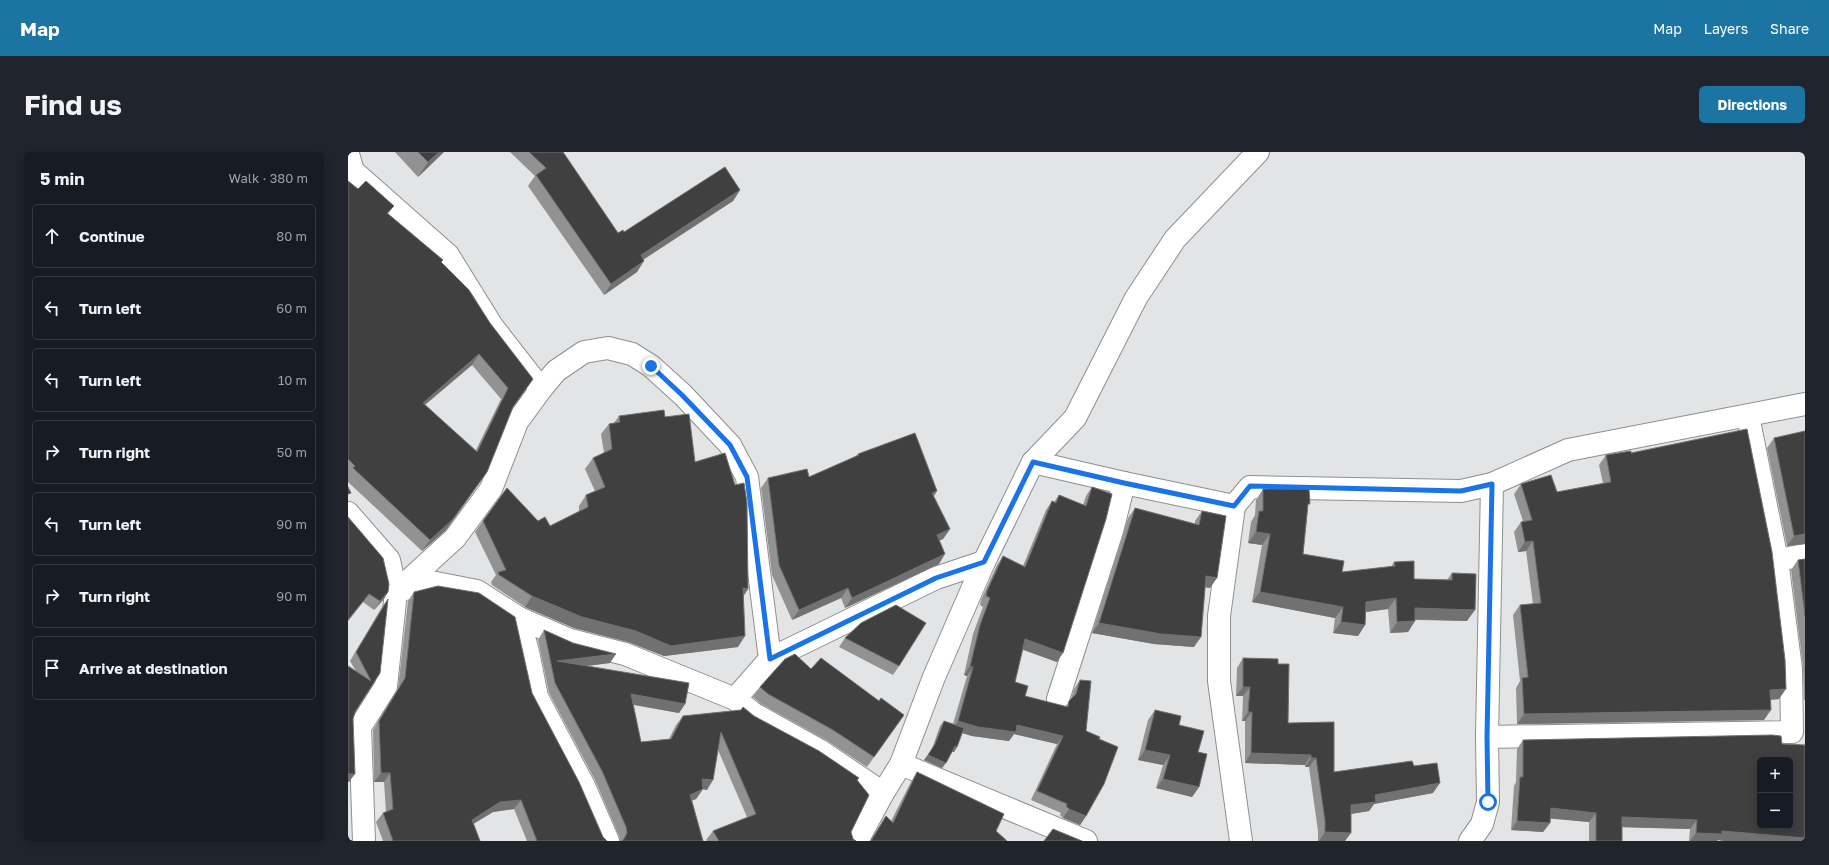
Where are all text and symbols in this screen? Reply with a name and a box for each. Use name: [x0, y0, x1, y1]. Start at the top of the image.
text: Map: [20, 17, 60, 40]
text: Map: [1653, 20, 1682, 37]
text: Layers: [1704, 20, 1748, 37]
text: Share: [1770, 20, 1809, 37]
button: Directions: [1699, 86, 1805, 123]
text: Find us: [24, 88, 122, 121]
text: 5 min: [40, 168, 84, 189]
text: Walk · 380 m: [228, 170, 308, 186]
icon: ahead: [41, 225, 63, 247]
text: Continue: [79, 227, 145, 245]
text: 80 m: [276, 228, 307, 244]
icon: left: [41, 297, 63, 319]
text: Turn left: [79, 299, 141, 317]
text: 60 m: [276, 300, 307, 316]
route end: [642, 357, 660, 375]
icon: left: [41, 369, 63, 391]
text: Turn left: [79, 371, 141, 389]
text: 10 m: [278, 372, 307, 388]
icon: right: [41, 441, 63, 463]
text: Turn right: [79, 443, 150, 461]
text: 50 m: [277, 444, 307, 460]
icon: left: [41, 513, 63, 535]
text: Turn left: [79, 515, 141, 533]
text: 90 m: [276, 516, 307, 532]
icon: right: [41, 585, 63, 607]
text: Turn right: [79, 587, 150, 605]
text: 90 m: [276, 588, 307, 604]
icon: arrive: [41, 657, 63, 679]
text: Arrive at destination: [79, 659, 228, 677]
map controls: [1757, 757, 1793, 829]
button: +: [1757, 757, 1793, 793]
route start: [1479, 793, 1497, 811]
button: −: [1757, 793, 1793, 829]

